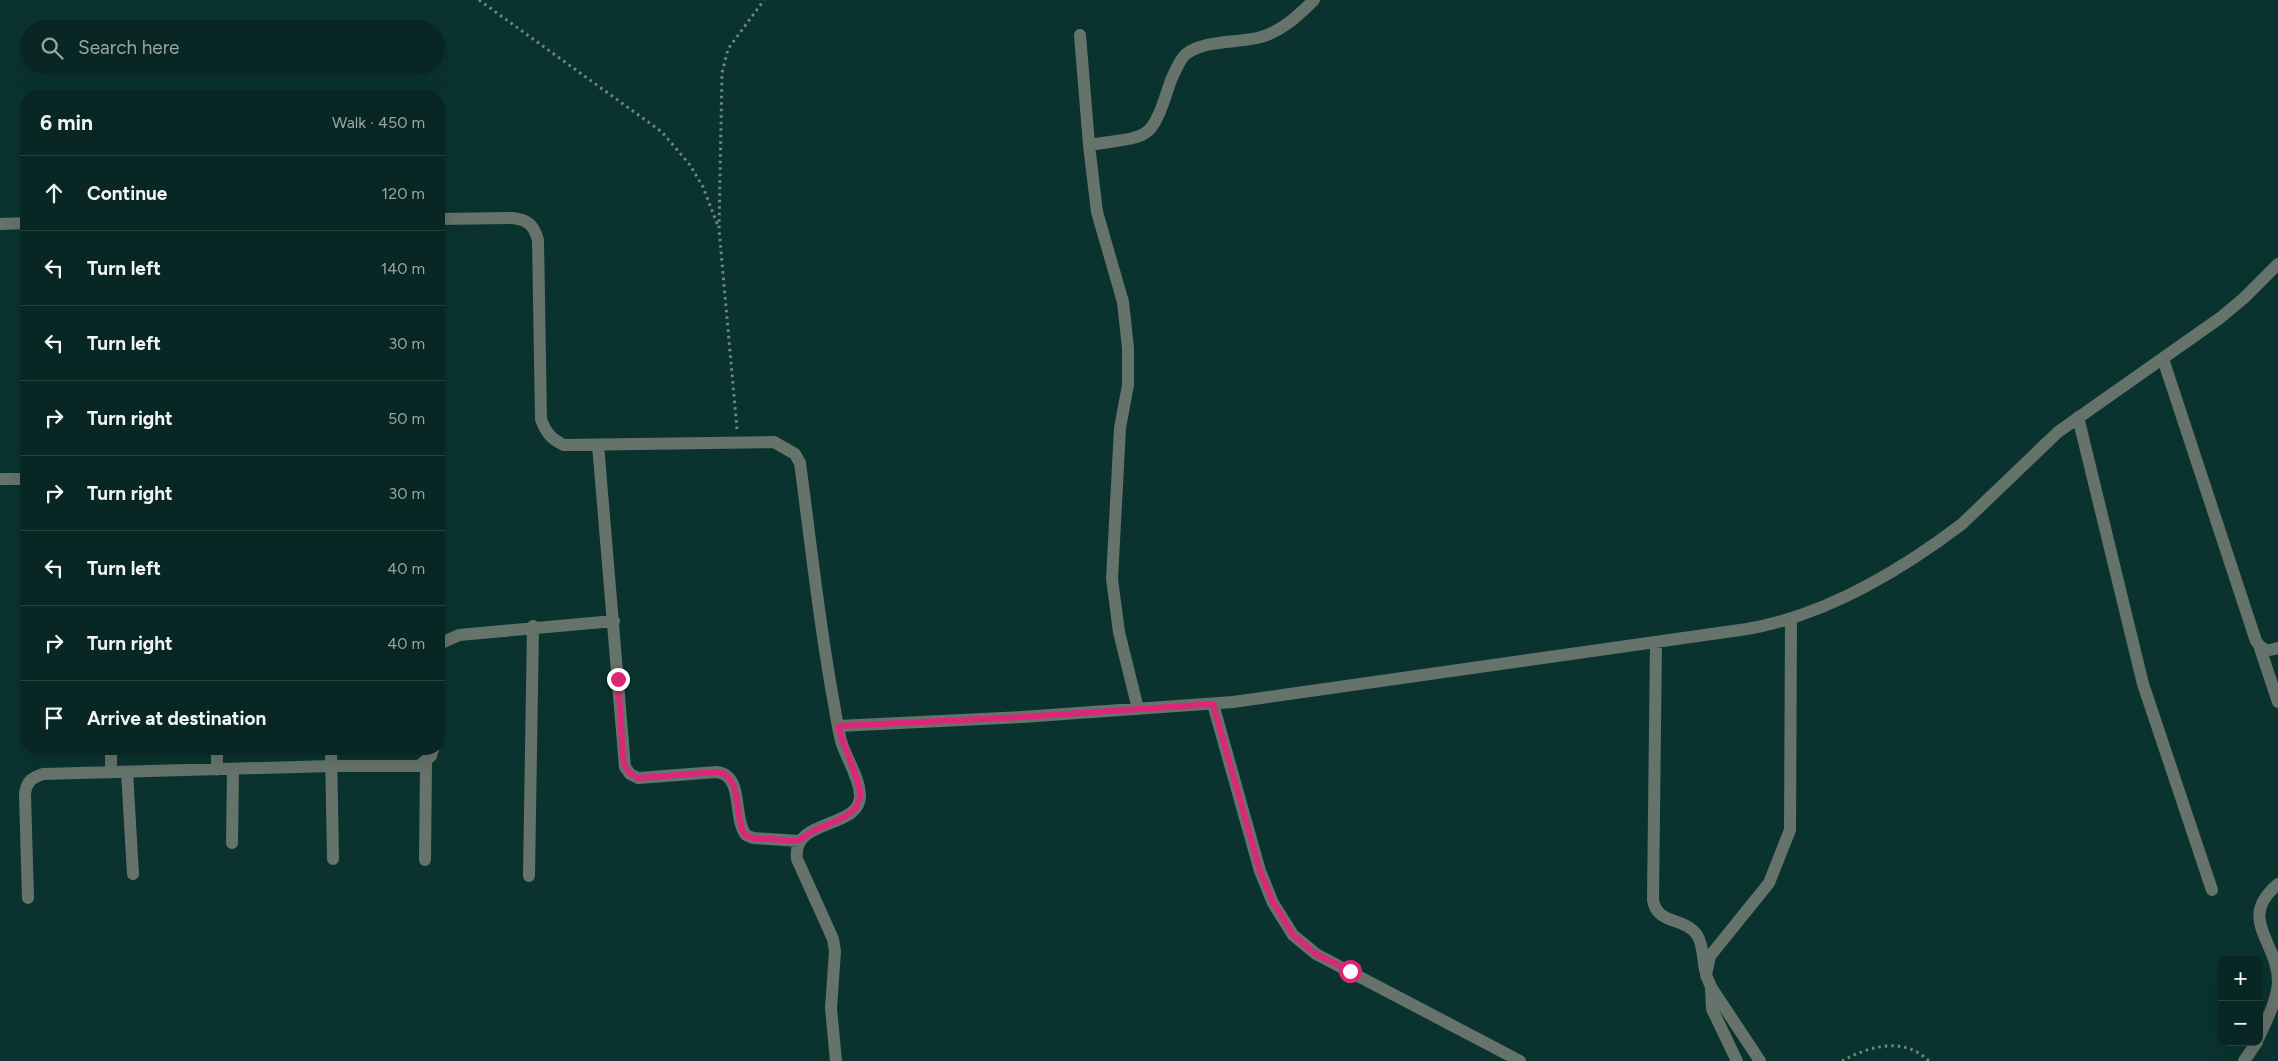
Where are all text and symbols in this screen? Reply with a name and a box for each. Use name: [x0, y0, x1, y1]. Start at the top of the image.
search box: [20, 20, 445, 75]
icon: search: [38, 34, 66, 62]
text: Search here: [78, 36, 180, 59]
text: 6 min: [40, 110, 93, 135]
text: Walk · 450 m: [332, 113, 425, 132]
icon: ahead: [40, 179, 68, 207]
text: Continue: [87, 182, 167, 205]
text: 120 m: [382, 184, 425, 203]
icon: left: [40, 254, 68, 282]
text: Turn left: [87, 257, 161, 280]
text: 140 m: [381, 259, 425, 278]
icon: left: [40, 329, 68, 357]
text: Turn left: [87, 332, 161, 355]
text: 30 m: [388, 334, 425, 353]
icon: right: [40, 404, 68, 432]
text: Turn right: [87, 407, 173, 430]
text: 50 m: [388, 409, 425, 428]
icon: right: [40, 479, 68, 507]
text: Turn right: [87, 482, 173, 505]
text: 30 m: [388, 484, 425, 503]
icon: left: [40, 554, 68, 582]
text: Turn left: [87, 557, 161, 580]
text: 40 m: [387, 559, 425, 578]
icon: right: [40, 629, 68, 657]
text: Turn right: [87, 632, 173, 655]
text: 40 m: [387, 634, 425, 653]
route end: [607, 668, 630, 691]
icon: arrive: [40, 704, 68, 732]
text: Arrive at destination: [87, 707, 266, 730]
map controls: [2218, 956, 2263, 1046]
button: +: [2218, 956, 2263, 1001]
route start: [1339, 960, 1362, 983]
button: −: [2218, 1001, 2263, 1046]

